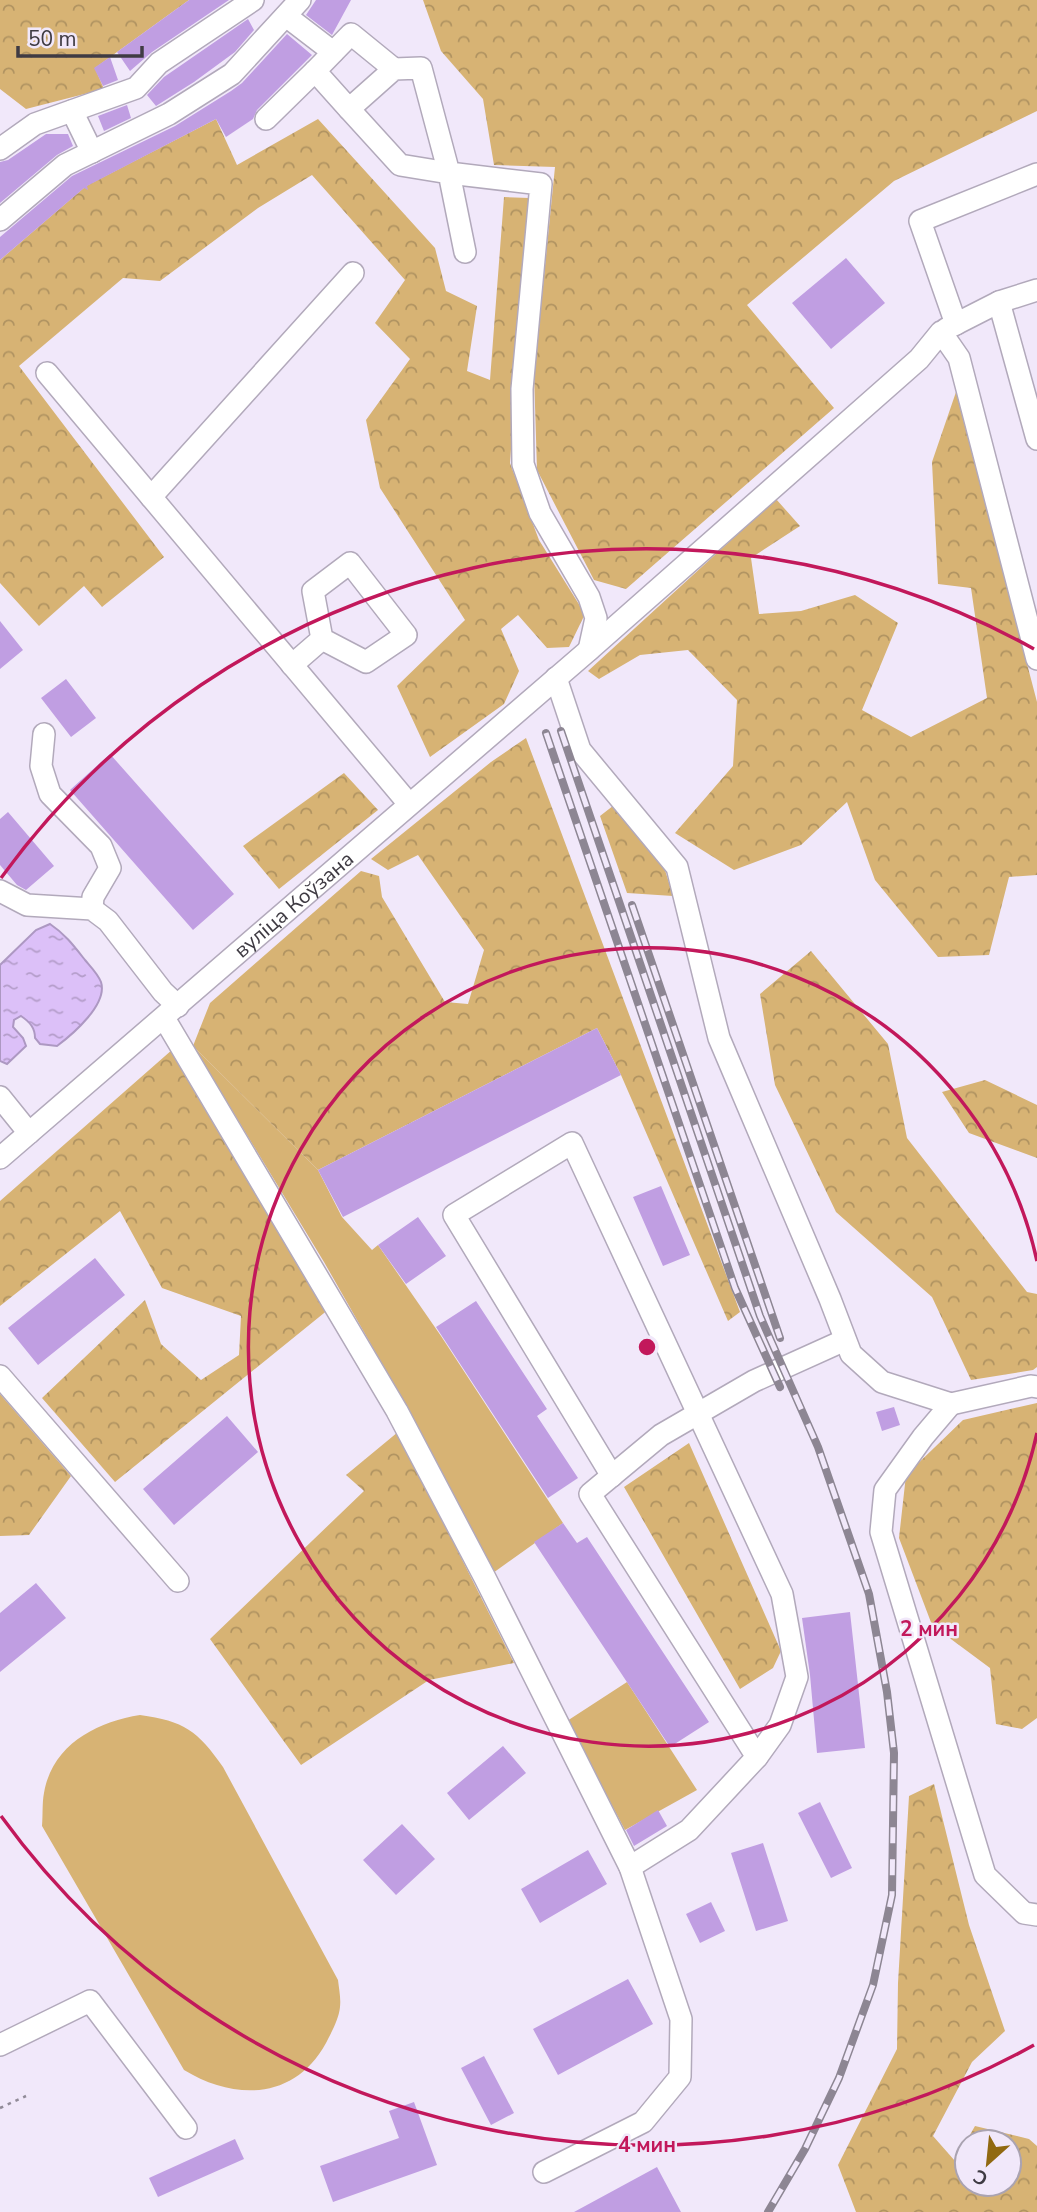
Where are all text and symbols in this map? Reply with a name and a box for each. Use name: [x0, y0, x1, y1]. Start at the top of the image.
scale bar: [18, 14, 142, 58]
text: 50 m: [28, 25, 77, 53]
street label: вуліца Коўзана: [228, 845, 360, 964]
centre of rings: [635, 1335, 659, 1359]
text: 2 мин: [900, 1615, 958, 1643]
north arrow: [953, 2128, 1023, 2198]
text: 4 мин: [618, 2131, 676, 2159]
text: С: [969, 2163, 992, 2192]

